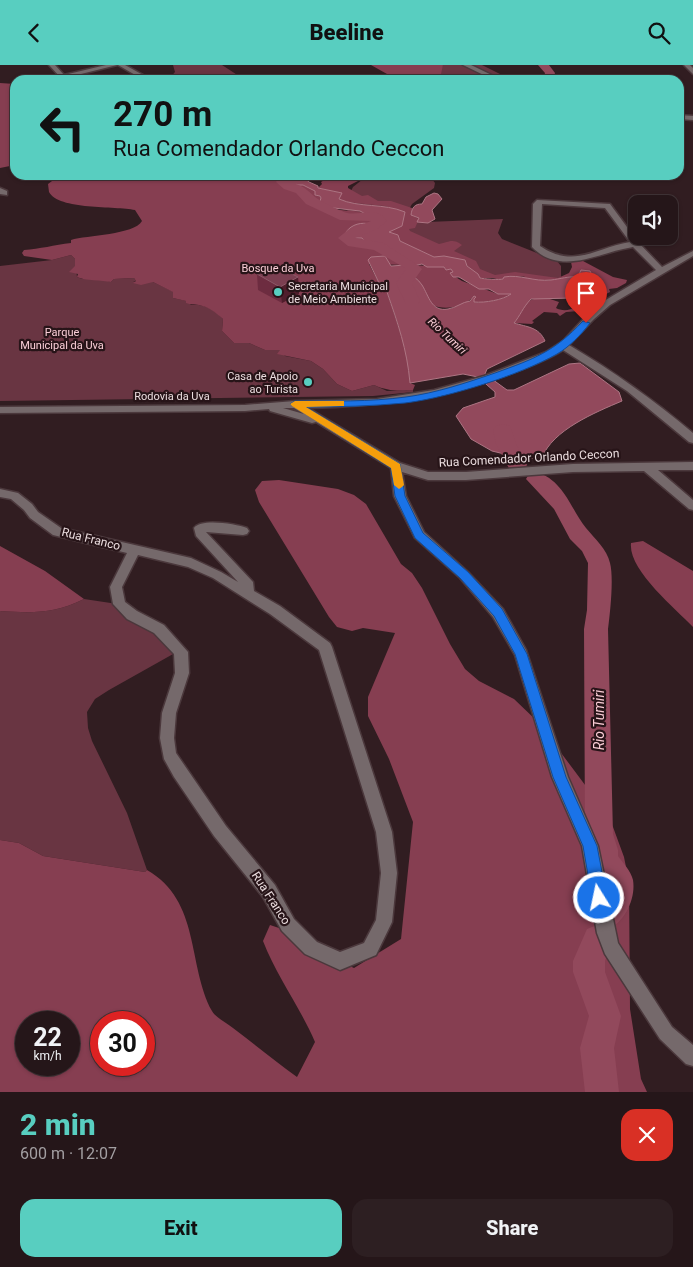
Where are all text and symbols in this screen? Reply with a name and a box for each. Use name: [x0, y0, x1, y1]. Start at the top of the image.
icon: back: [20, 19, 48, 47]
icon: search: [645, 19, 673, 47]
text: Beeline: [309, 20, 384, 45]
text: 270 m: [113, 94, 212, 135]
icon: left: [30, 95, 95, 160]
text: Rua Comendador Orlando Ceccon: [113, 136, 445, 161]
map controls: [628, 195, 678, 245]
button: sound: [628, 195, 678, 245]
park label: Bosque da Uva: [242, 262, 314, 275]
pin: [565, 272, 607, 323]
icon: arrive: [572, 279, 600, 307]
place label: Secretaria Municipal de Meio Ambiente: [288, 280, 388, 306]
marker: Secretaria Municipal de Meio Ambiente: [272, 286, 284, 298]
water label: Rio Tumiri: [425, 315, 469, 357]
park label: Parque Municipal da Uva: [20, 326, 104, 352]
place label: Casa de Apoio ao Turista: [227, 370, 298, 396]
marker: Casa de Apoio ao Turista: [302, 376, 314, 388]
street label: Rodovia da Uva: [134, 390, 210, 403]
street label: Rua Comendador Orlando Ceccon: [438, 446, 620, 470]
street label: Rua Franco: [60, 525, 122, 553]
water label: Rio Tumiri: [591, 689, 607, 750]
street label: Rua Franco: [249, 869, 293, 927]
position arrow: [572, 871, 624, 923]
speed limit sign: 30: [90, 1011, 155, 1076]
text: 22: [33, 1023, 62, 1052]
text: km/h: [33, 1049, 62, 1063]
text: 2 min: [20, 1107, 96, 1142]
button: close: [621, 1109, 673, 1161]
text: 600 m · 12:07: [20, 1144, 117, 1163]
button: Exit: [20, 1199, 342, 1257]
button: Share: [352, 1199, 673, 1257]

